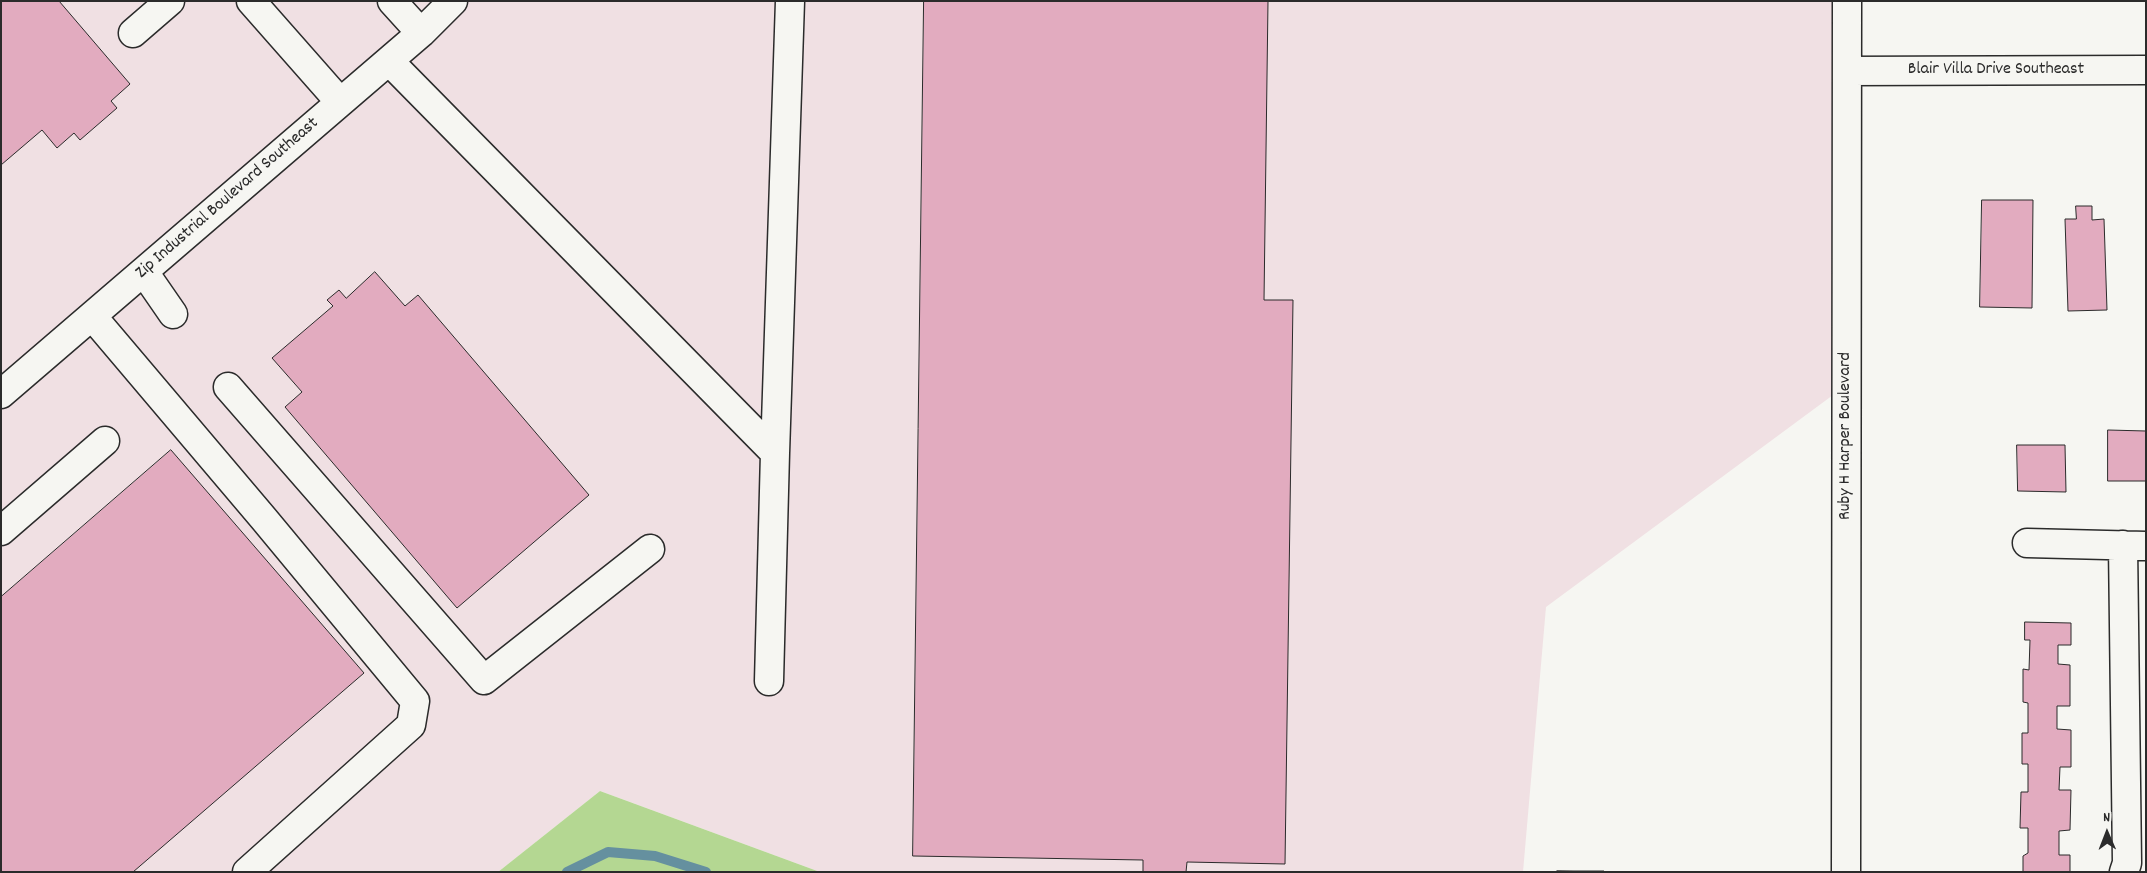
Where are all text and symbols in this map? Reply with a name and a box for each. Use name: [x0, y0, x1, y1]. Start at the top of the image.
street label: Blair Villa Drive Southeast: [1908, 60, 2084, 82]
street label: Zip Industrial Boulevard Southeast: [132, 114, 324, 284]
street label: Ruby H Harper Boulevard: [1836, 352, 1858, 520]
north arrow: [2082, 808, 2132, 858]
text: N: [2103, 808, 2110, 828]

